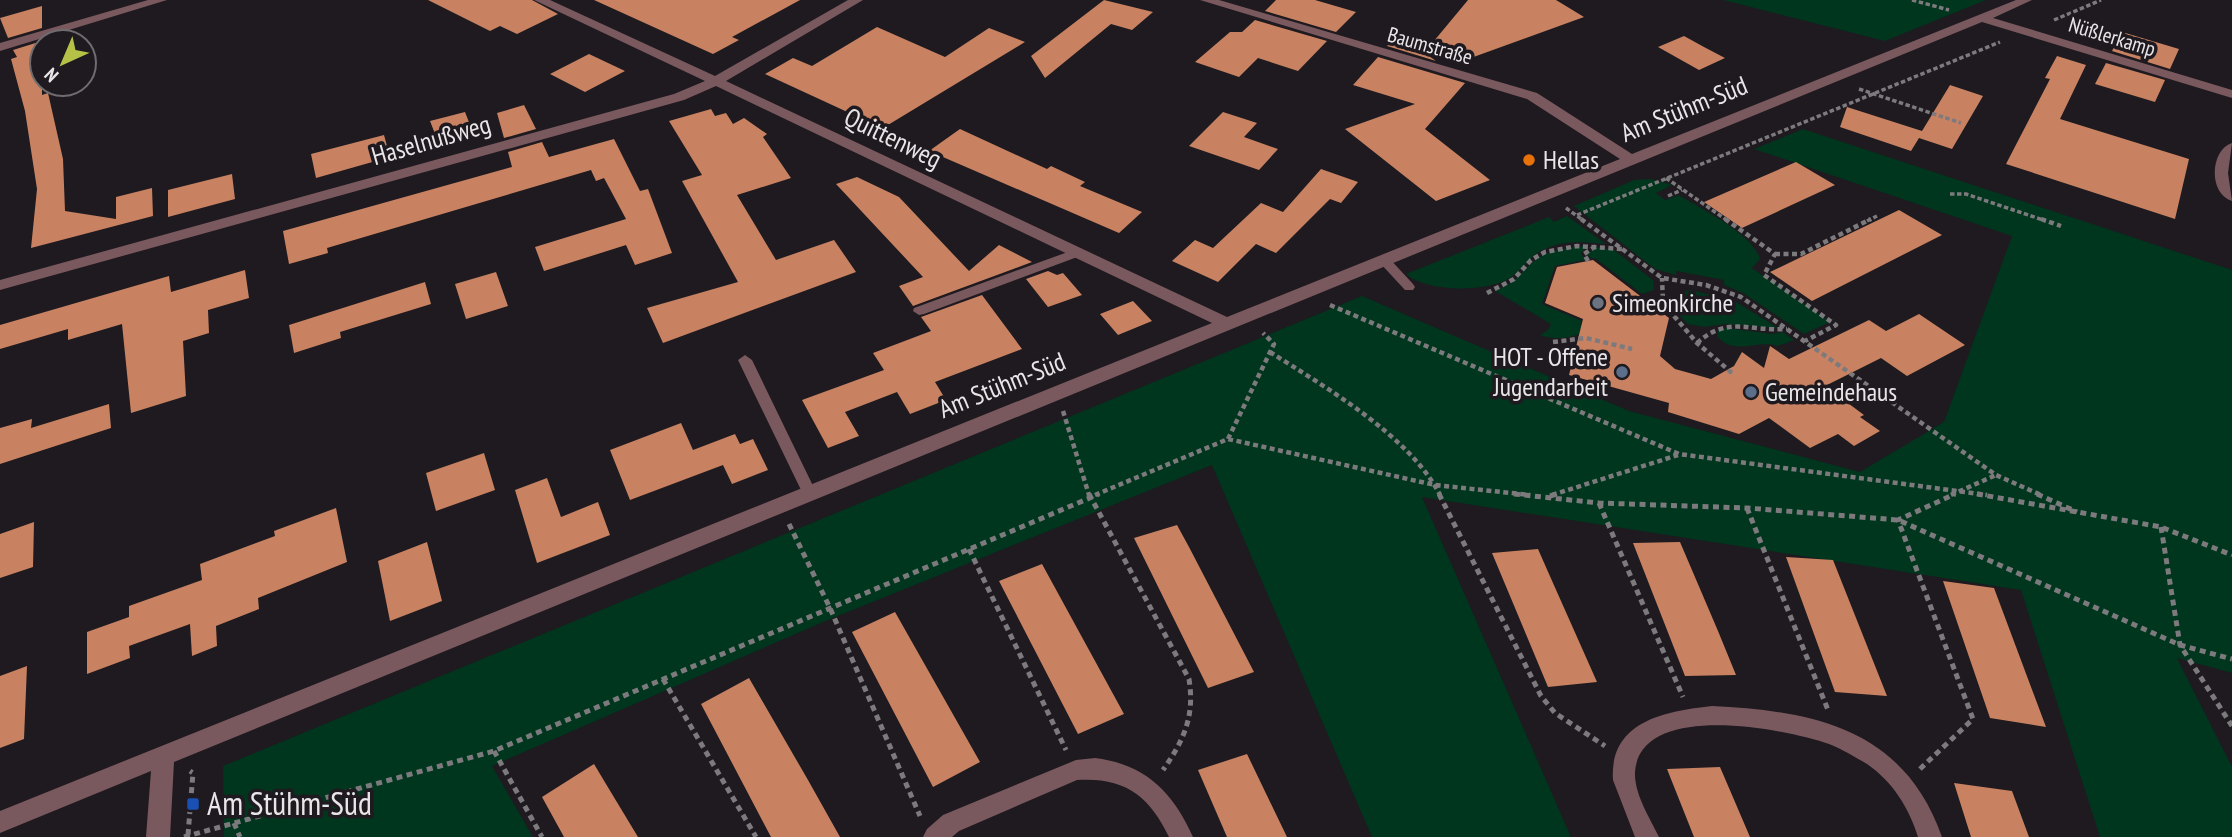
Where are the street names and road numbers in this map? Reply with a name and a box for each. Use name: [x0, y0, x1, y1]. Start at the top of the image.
street label: Nüßlerkamp: [2065, 11, 2159, 62]
street label: Baumstraße: [1385, 21, 1476, 70]
street label: Am Stühm-Süd: [1616, 68, 1752, 149]
street label: Quittenweg: [839, 100, 947, 175]
street label: Haselnußweg: [368, 107, 494, 172]
street label: Am Stühm-Süd: [934, 344, 1070, 425]

